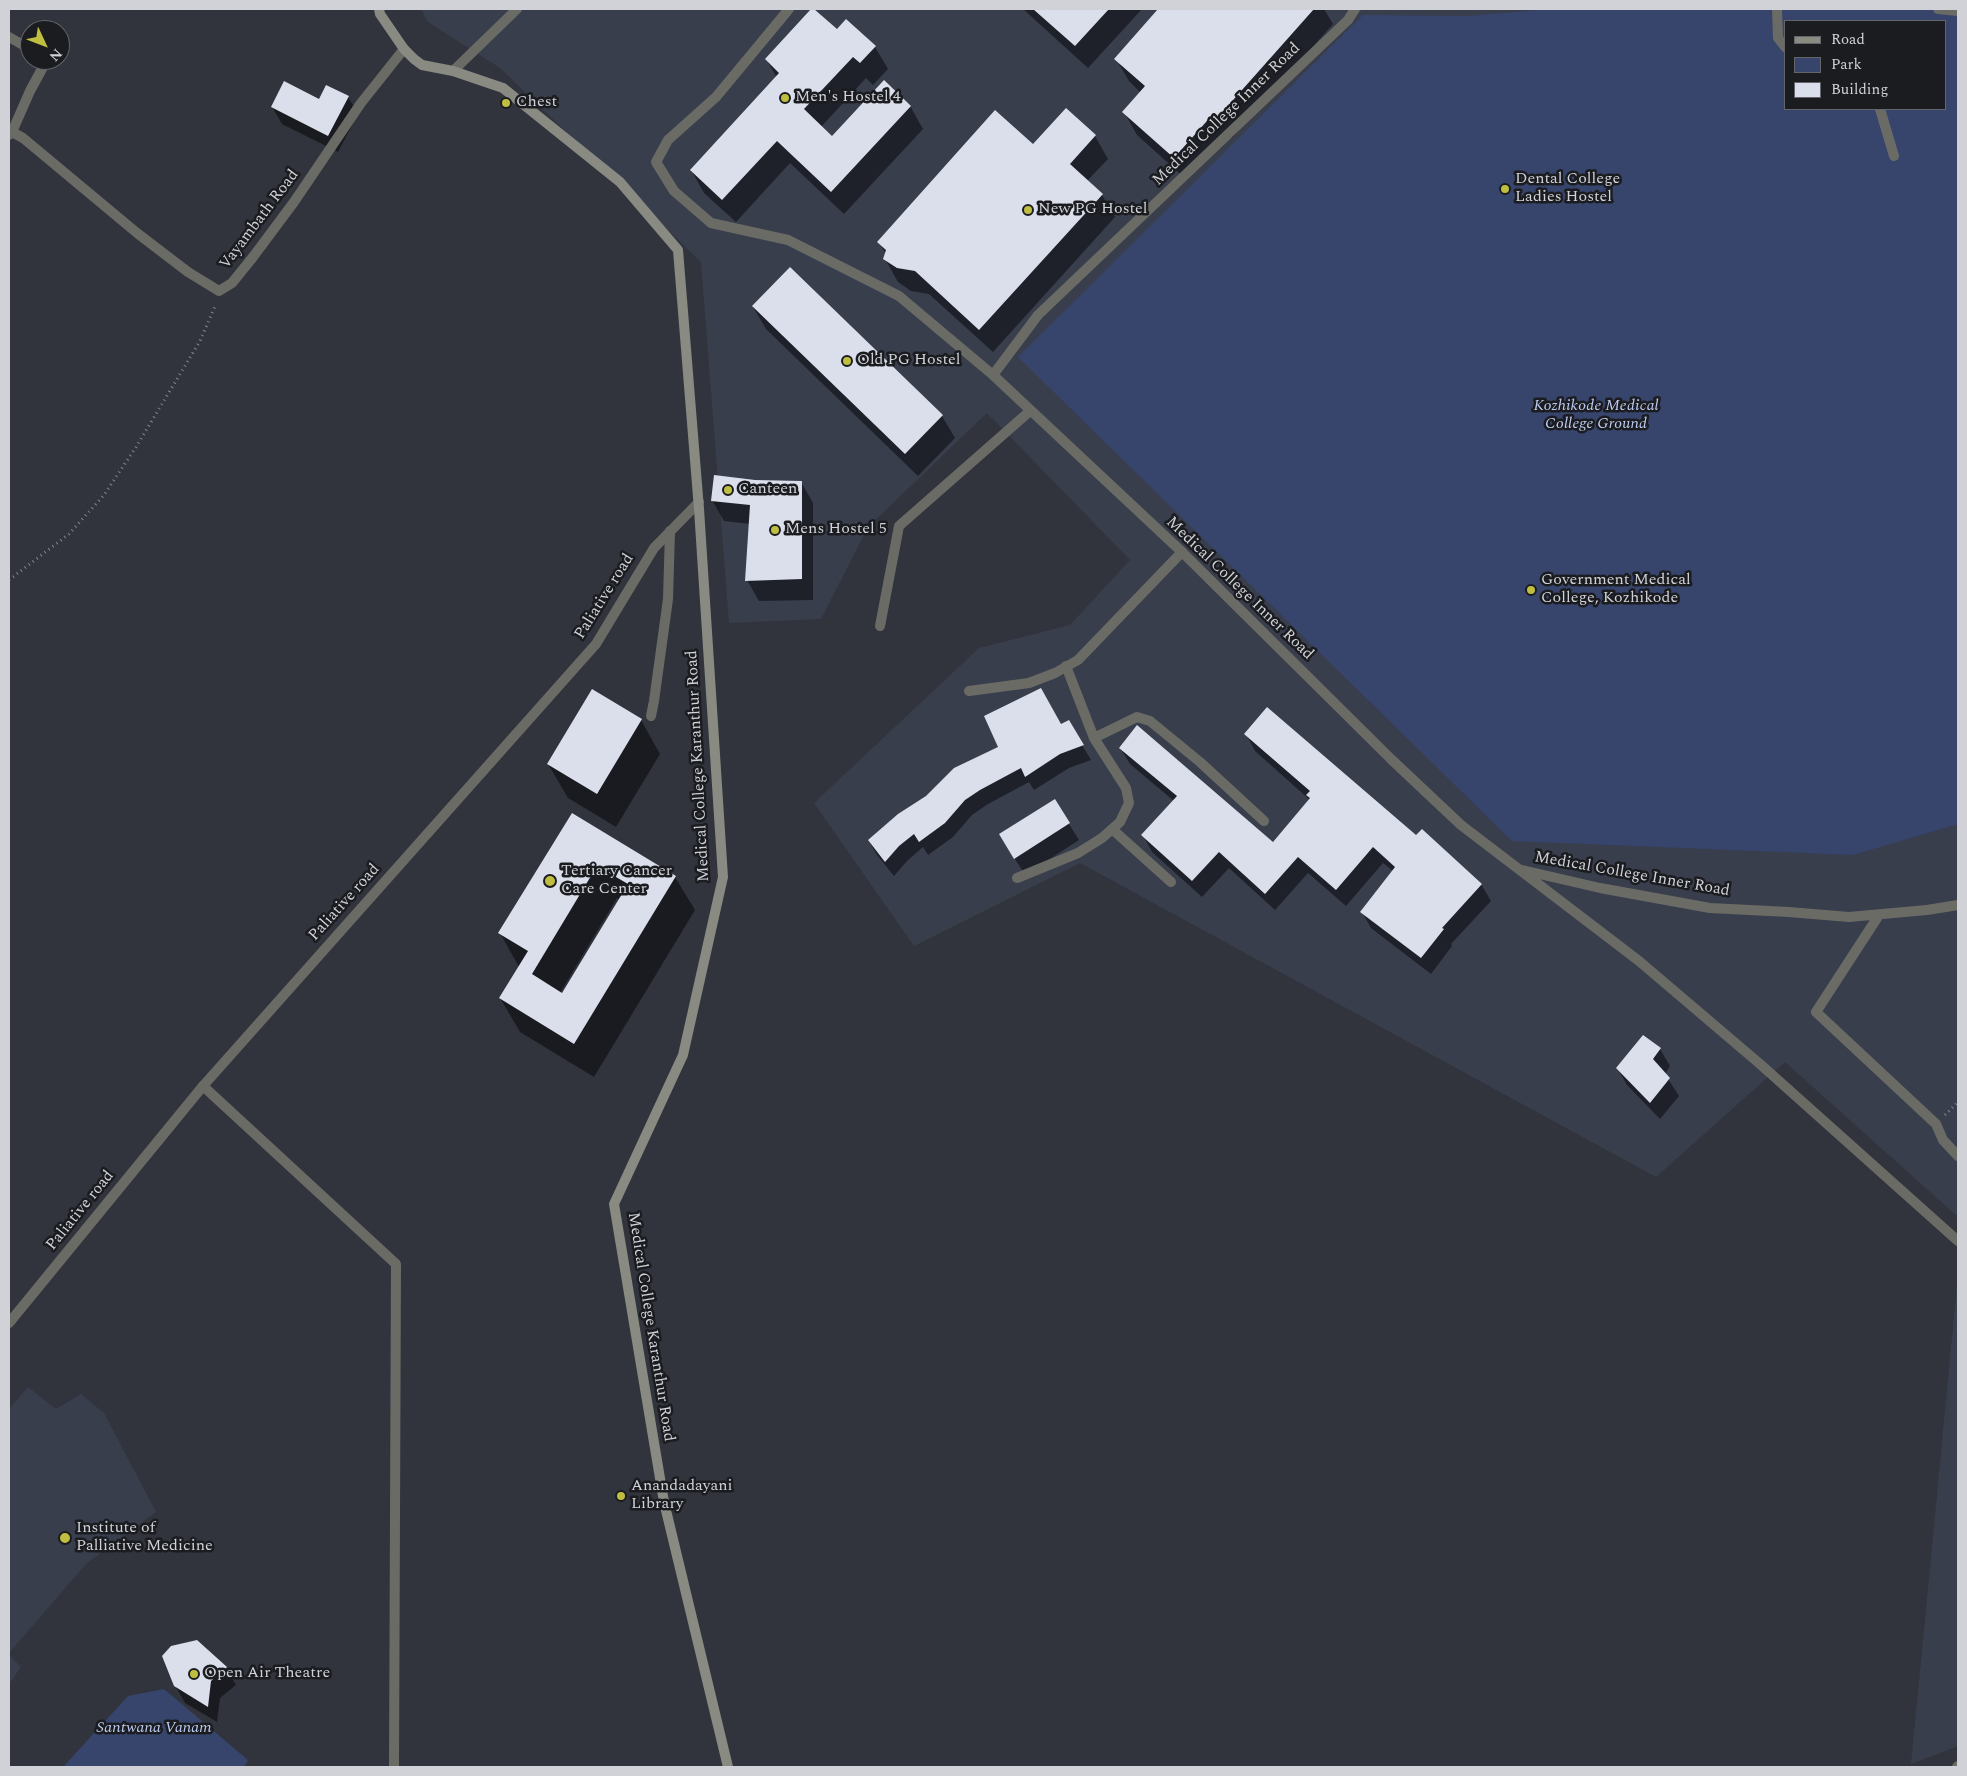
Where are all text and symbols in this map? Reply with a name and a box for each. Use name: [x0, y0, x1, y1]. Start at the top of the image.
north arrow: [20, 20, 70, 70]
legend: [1784, 20, 1947, 110]
text: Road: [1831, 28, 1865, 51]
street label: Medical College Inner Road: [1149, 39, 1305, 191]
text: N: [44, 44, 67, 66]
text: Park: [1831, 53, 1862, 76]
text: Building: [1831, 78, 1888, 101]
place label: Men's Hostel 4: [795, 88, 901, 108]
marker: Men's Hostel 4: [779, 92, 791, 104]
place label: Chest: [516, 93, 557, 113]
marker: Chest: [500, 97, 512, 109]
street label: Vayambath Road: [216, 166, 304, 274]
place label: Dental College Ladies Hostel: [1515, 170, 1620, 208]
marker: Dental College Ladies Hostel: [1499, 183, 1511, 195]
place label: New PG Hostel: [1038, 200, 1148, 220]
marker: New PG Hostel: [1022, 204, 1034, 216]
place label: Old PG Hostel: [857, 351, 961, 371]
marker: Old PG Hostel: [841, 355, 853, 367]
park label: Kozhikode Medical College Ground: [1533, 397, 1659, 435]
place label: Canteen: [738, 480, 797, 500]
marker: Canteen: [722, 484, 734, 496]
street label: Medical College Inner Road: [1161, 513, 1317, 665]
place label: Mens Hostel 5: [785, 520, 887, 540]
marker: Mens Hostel 5: [769, 524, 781, 536]
street label: Paliative road: [571, 551, 639, 643]
place label: Government Medical College, Kozhikode: [1541, 571, 1691, 609]
marker: Government Medical College, Kozhikode: [1525, 584, 1537, 596]
street label: Medical College Karanthur Road: [683, 650, 715, 882]
street label: Medical College Inner Road: [1533, 848, 1731, 902]
street label: Paliative road: [305, 860, 385, 946]
place label: Tertiary Cancer Care Center: [561, 862, 672, 900]
marker: Tertiary Cancer Care Center: [543, 874, 557, 888]
street label: Paliative road: [43, 1167, 119, 1255]
street label: Medical College Karanthur Road: [622, 1211, 678, 1443]
place label: Anandadayani Library: [631, 1477, 733, 1515]
marker: Anandadayani Library: [615, 1490, 627, 1502]
place label: Institute of Palliative Medicine: [76, 1519, 213, 1557]
marker: Institute of Palliative Medicine: [58, 1531, 72, 1545]
place label: Open Air Theatre: [204, 1664, 330, 1684]
marker: Open Air Theatre: [188, 1668, 200, 1680]
park label: Santwana Vanam: [96, 1719, 212, 1739]

